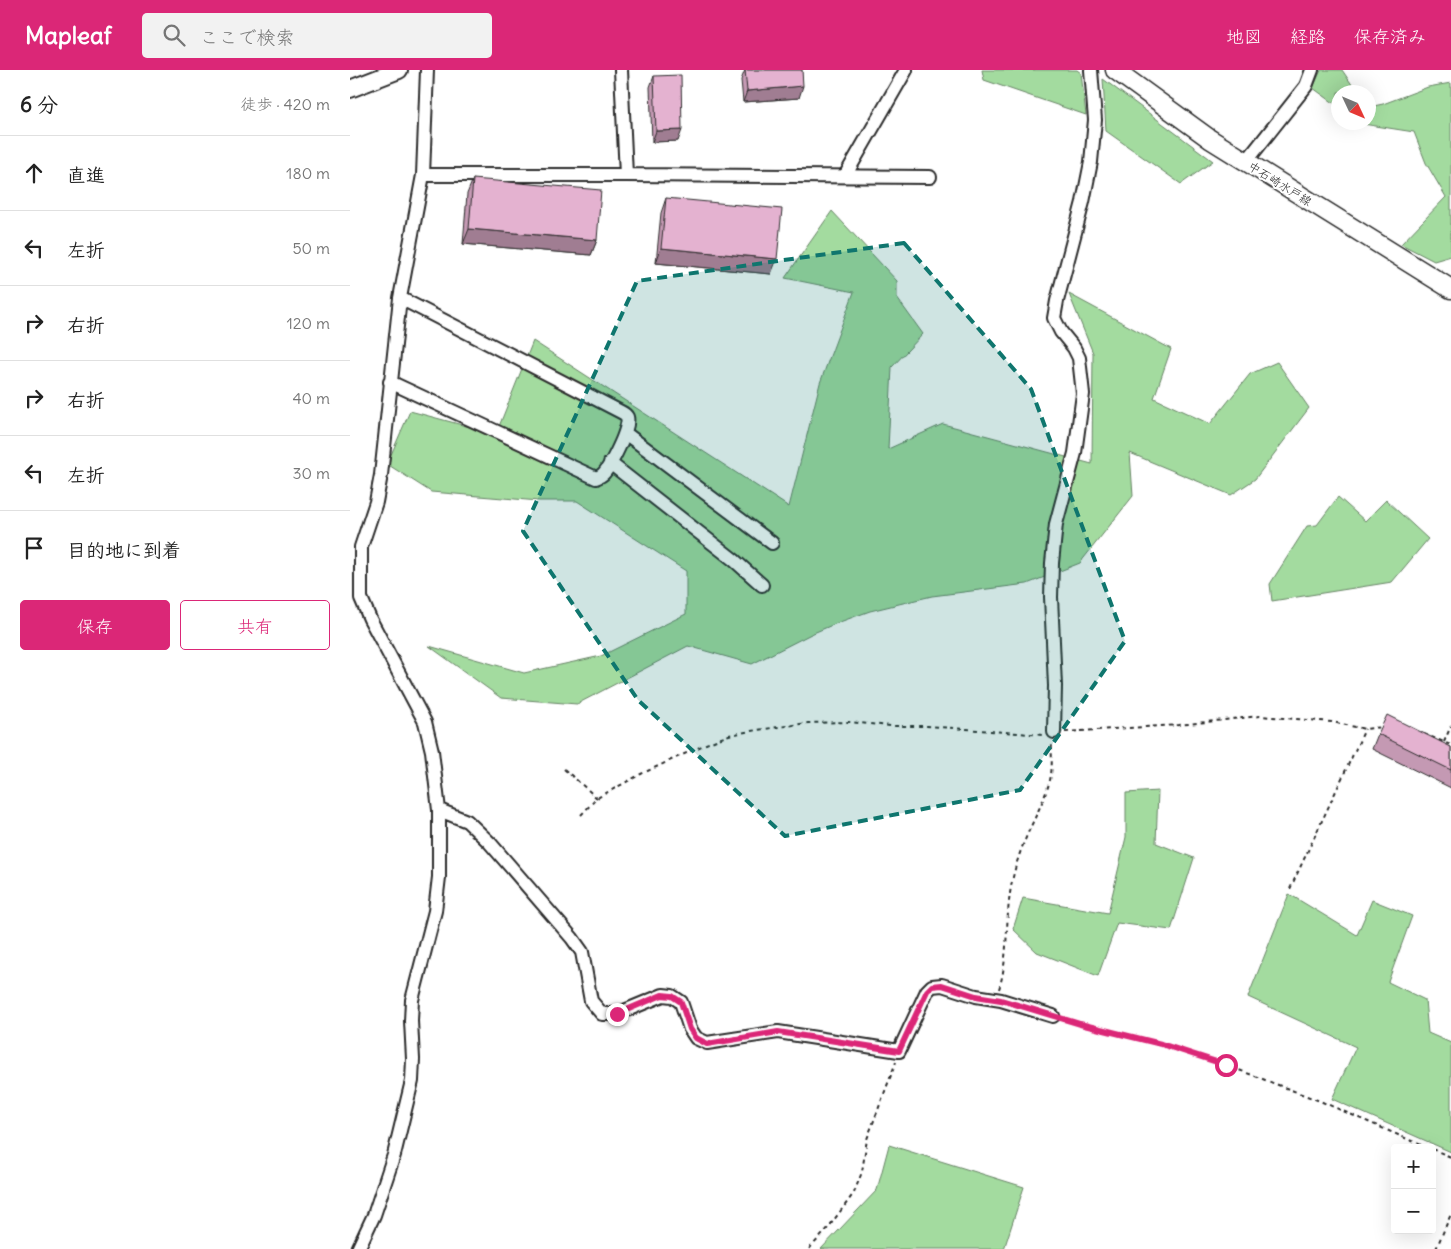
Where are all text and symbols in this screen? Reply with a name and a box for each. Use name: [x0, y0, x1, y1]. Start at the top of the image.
search box: [142, 13, 492, 58]
text: Mapleaf: [25, 20, 112, 50]
icon: search: [160, 21, 188, 49]
text: ここで検索: [200, 25, 295, 49]
text: 地図: [1226, 25, 1262, 48]
text: 経路: [1290, 25, 1326, 48]
text: 保存済み: [1354, 25, 1426, 48]
north arrow: [1331, 85, 1376, 130]
text: 6 分: [20, 91, 58, 118]
text: 徒歩 · 420 m: [240, 94, 330, 114]
street label: 中石崎水戸線: [1246, 158, 1315, 209]
icon: ahead: [20, 159, 48, 187]
text: 直進: [67, 163, 105, 187]
text: 180 m: [286, 163, 330, 183]
icon: left: [20, 234, 48, 262]
text: 左折: [67, 238, 105, 262]
text: 50 m: [292, 238, 330, 258]
icon: right: [20, 309, 48, 337]
text: 右折: [67, 313, 105, 337]
text: 120 m: [287, 313, 330, 333]
icon: right: [20, 384, 48, 412]
text: 右折: [67, 388, 105, 412]
text: 40 m: [292, 388, 330, 408]
icon: left: [20, 459, 48, 487]
text: 左折: [67, 463, 105, 487]
text: 30 m: [293, 463, 330, 483]
icon: arrive: [20, 534, 48, 562]
text: 目的地に到着: [67, 538, 181, 562]
button: 保存: [20, 600, 170, 650]
button: 共有: [180, 600, 330, 650]
route end: [606, 1003, 629, 1026]
route start: [1215, 1054, 1238, 1077]
map controls: [1391, 1144, 1436, 1234]
button: +: [1391, 1144, 1436, 1189]
button: −: [1391, 1189, 1436, 1234]

